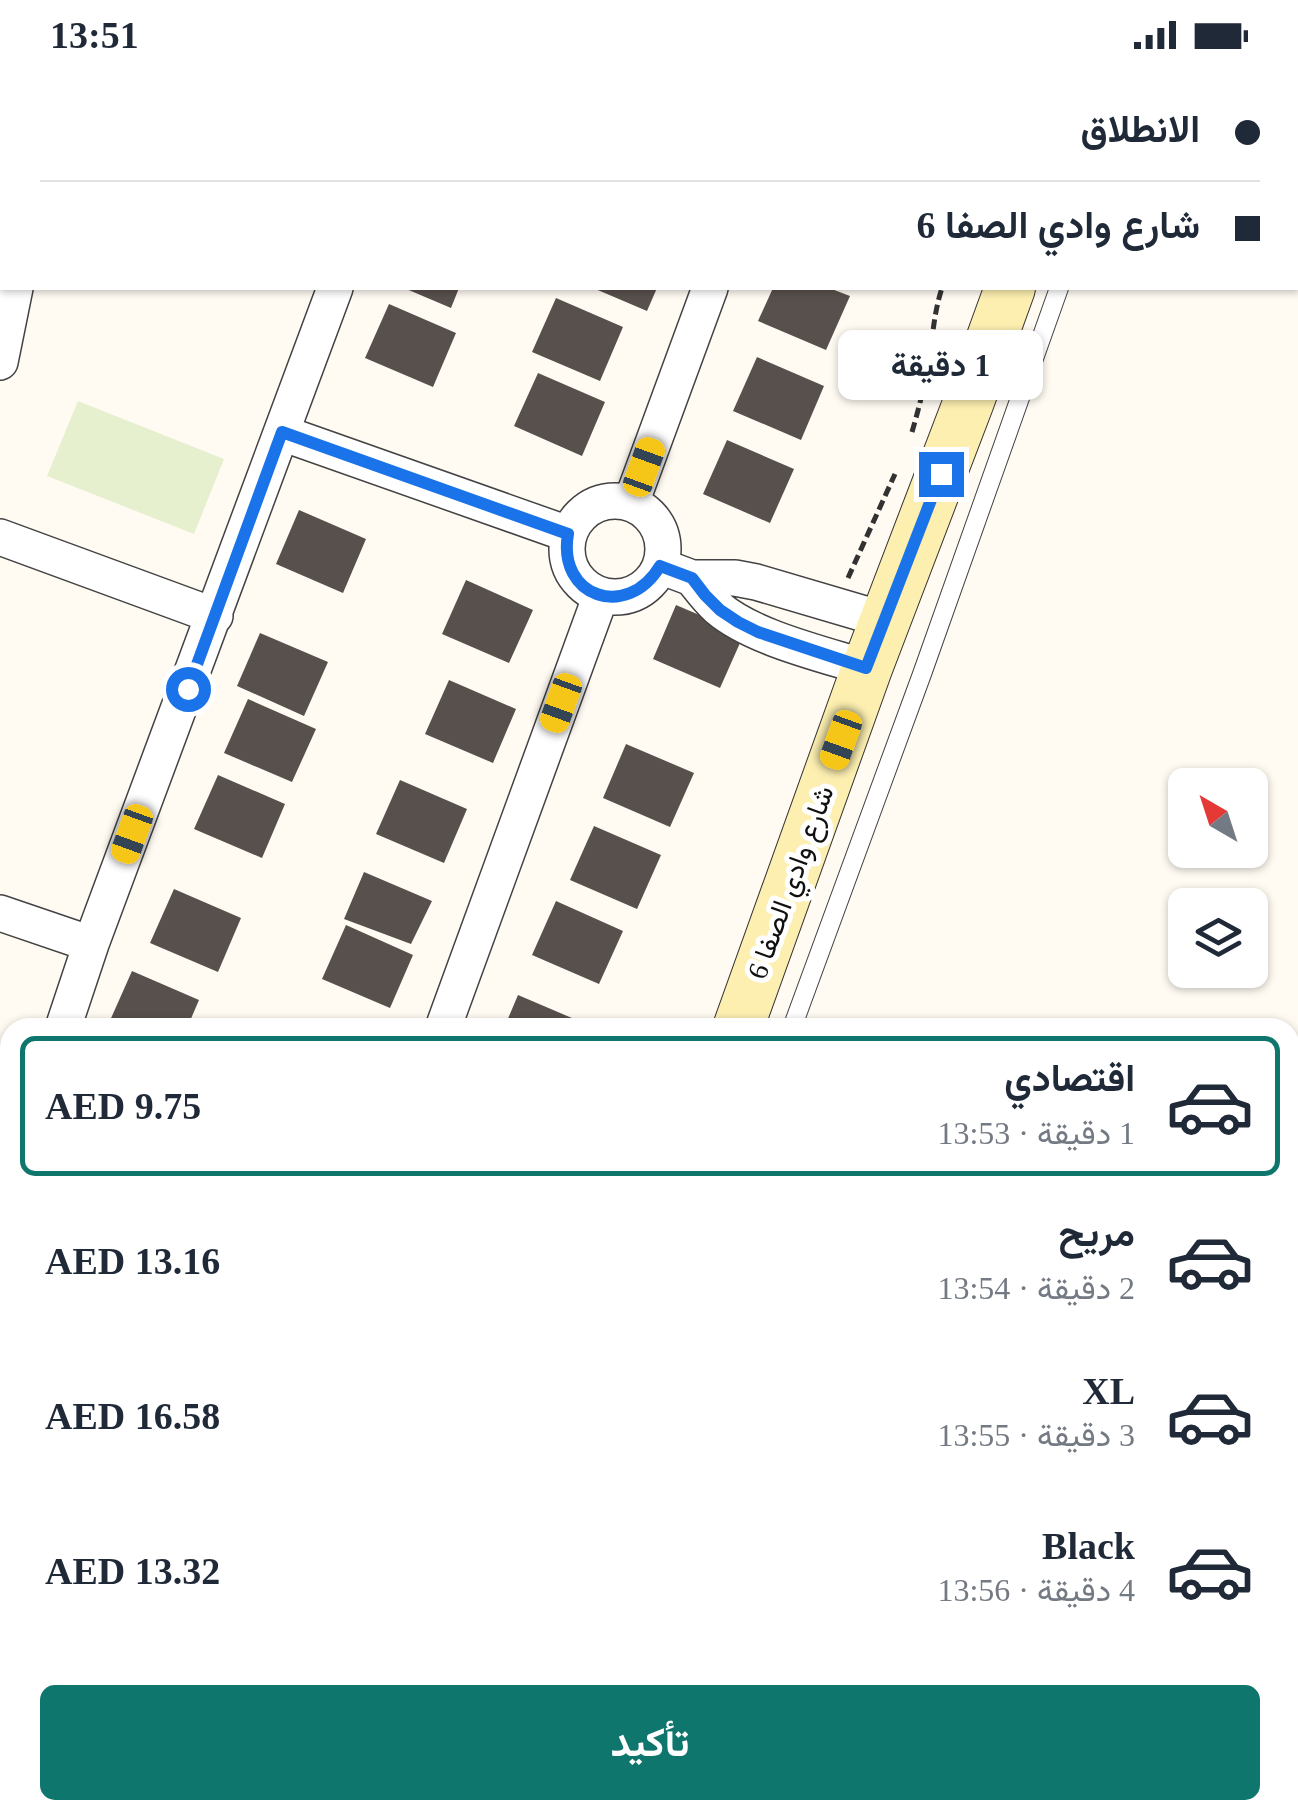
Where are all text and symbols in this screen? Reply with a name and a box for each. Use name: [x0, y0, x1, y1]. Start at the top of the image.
text: 13:51: [50, 14, 139, 56]
text: الانطلاق: [1081, 108, 1200, 150]
text: شارع وادي الصفا 6: [917, 204, 1200, 246]
callout: 1 دقيقة: [838, 329, 1044, 399]
text: 1 دقيقة: [891, 347, 990, 383]
car: [620, 434, 668, 500]
route end: [919, 452, 964, 497]
route start: [166, 667, 211, 712]
car: [537, 670, 585, 736]
car: [817, 707, 865, 773]
north arrow: [1168, 768, 1268, 868]
map controls: [1168, 768, 1268, 988]
street label: شارع وادي الصفا 6: [741, 781, 846, 985]
car: [108, 801, 156, 867]
button: layers: [1168, 888, 1268, 988]
text: اقتصادي: [1004, 1057, 1135, 1099]
icon: car: [1165, 1061, 1255, 1151]
text: AED 9.75: [45, 1085, 201, 1127]
text: 1 دقيقة · 13:53: [937, 1115, 1135, 1151]
text: مريح: [1059, 1212, 1135, 1254]
icon: car: [1165, 1216, 1255, 1306]
text: AED 13.16: [45, 1240, 220, 1282]
text: 2 دقيقة · 13:54: [937, 1270, 1135, 1306]
text: XL: [1082, 1370, 1135, 1412]
icon: car: [1165, 1371, 1255, 1461]
text: AED 16.58: [45, 1395, 220, 1437]
text: 3 دقيقة · 13:55: [937, 1417, 1135, 1453]
text: Black: [1042, 1525, 1135, 1567]
icon: car: [1165, 1526, 1255, 1616]
text: AED 13.32: [45, 1550, 220, 1592]
text: 4 دقيقة · 13:56: [937, 1572, 1135, 1608]
button: تأكيد: [40, 1685, 1260, 1800]

